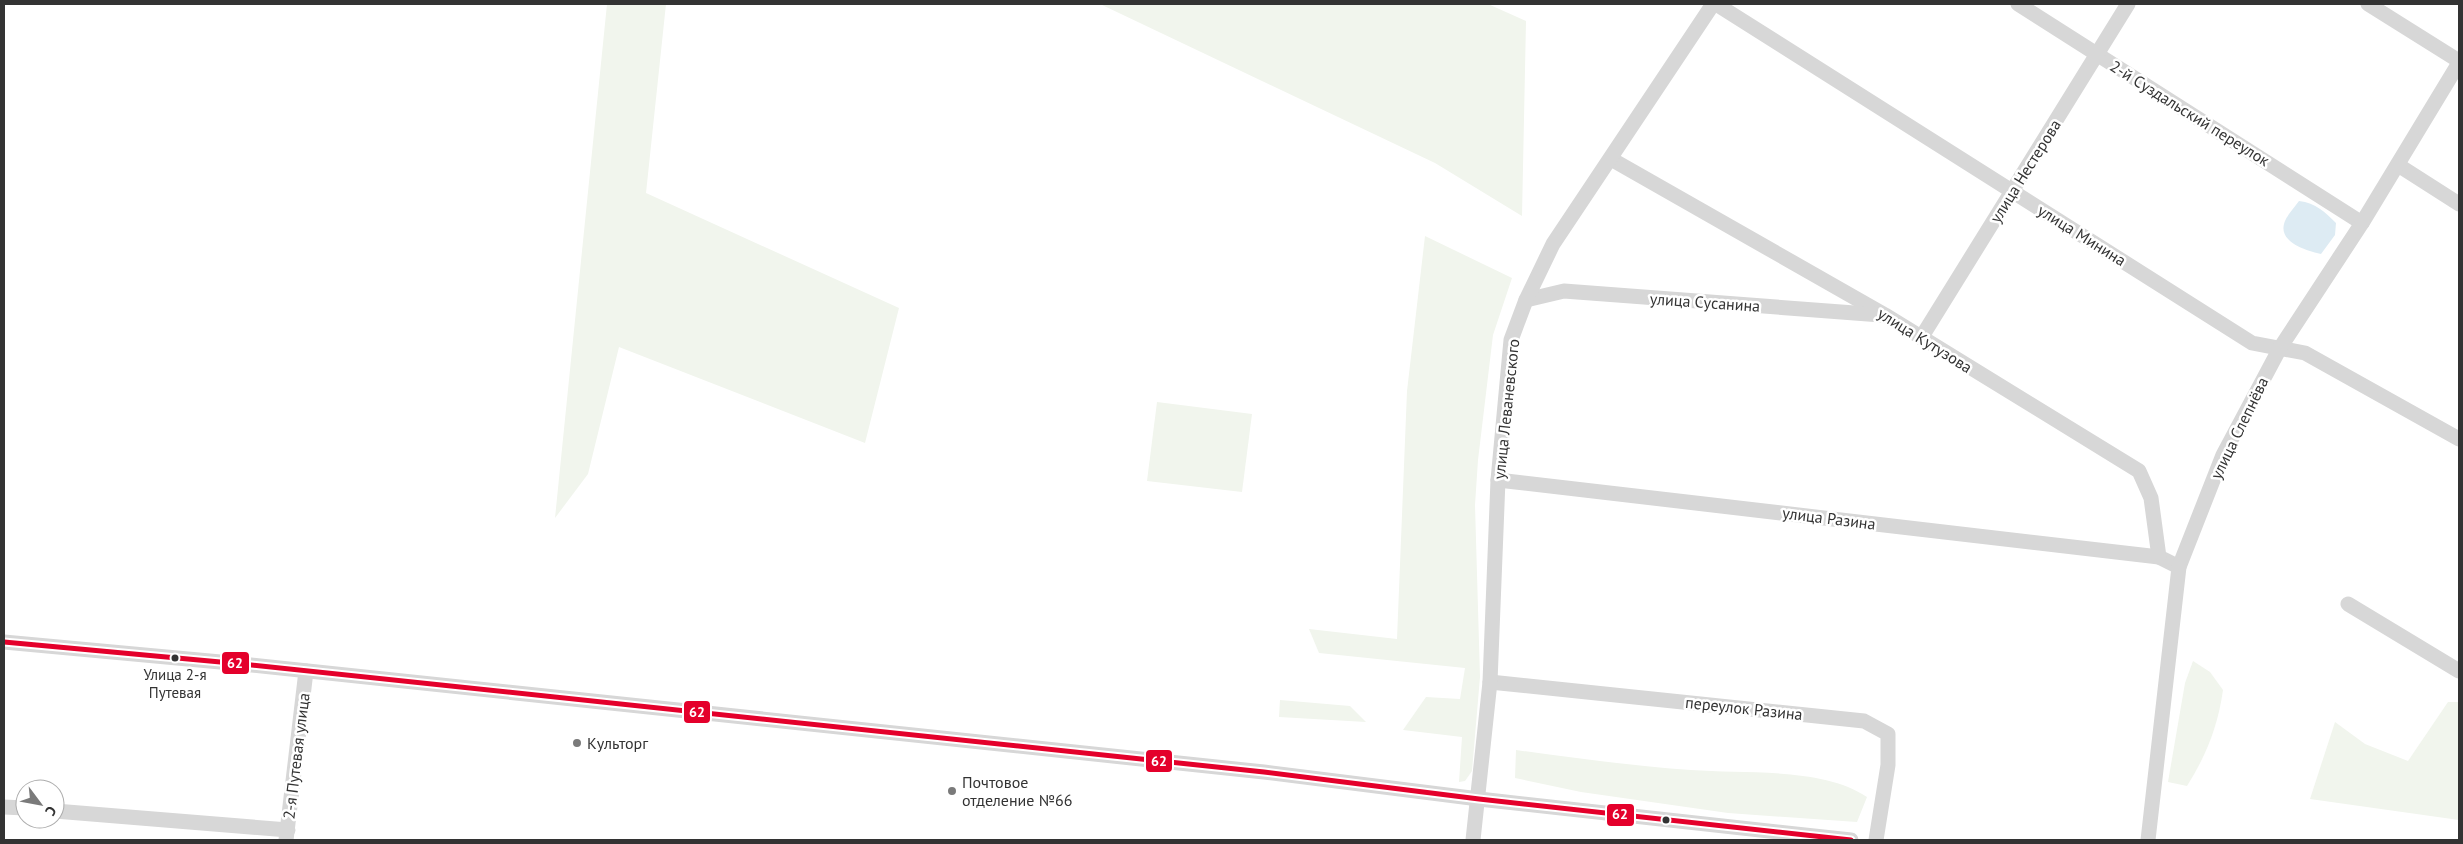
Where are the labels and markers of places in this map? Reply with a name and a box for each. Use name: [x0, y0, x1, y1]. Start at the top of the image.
marker: Улица 2-я Путевая: [170, 653, 180, 663]
place label: Улица 2-я Путевая: [143, 665, 207, 702]
place label: Культорг: [587, 733, 648, 753]
marker: Культорг: [571, 737, 583, 749]
place label: Почтовое отделение №66: [962, 772, 1073, 810]
marker: Почтовое отделение №66: [946, 785, 958, 797]
unlabelled marker: [1661, 815, 1671, 825]

